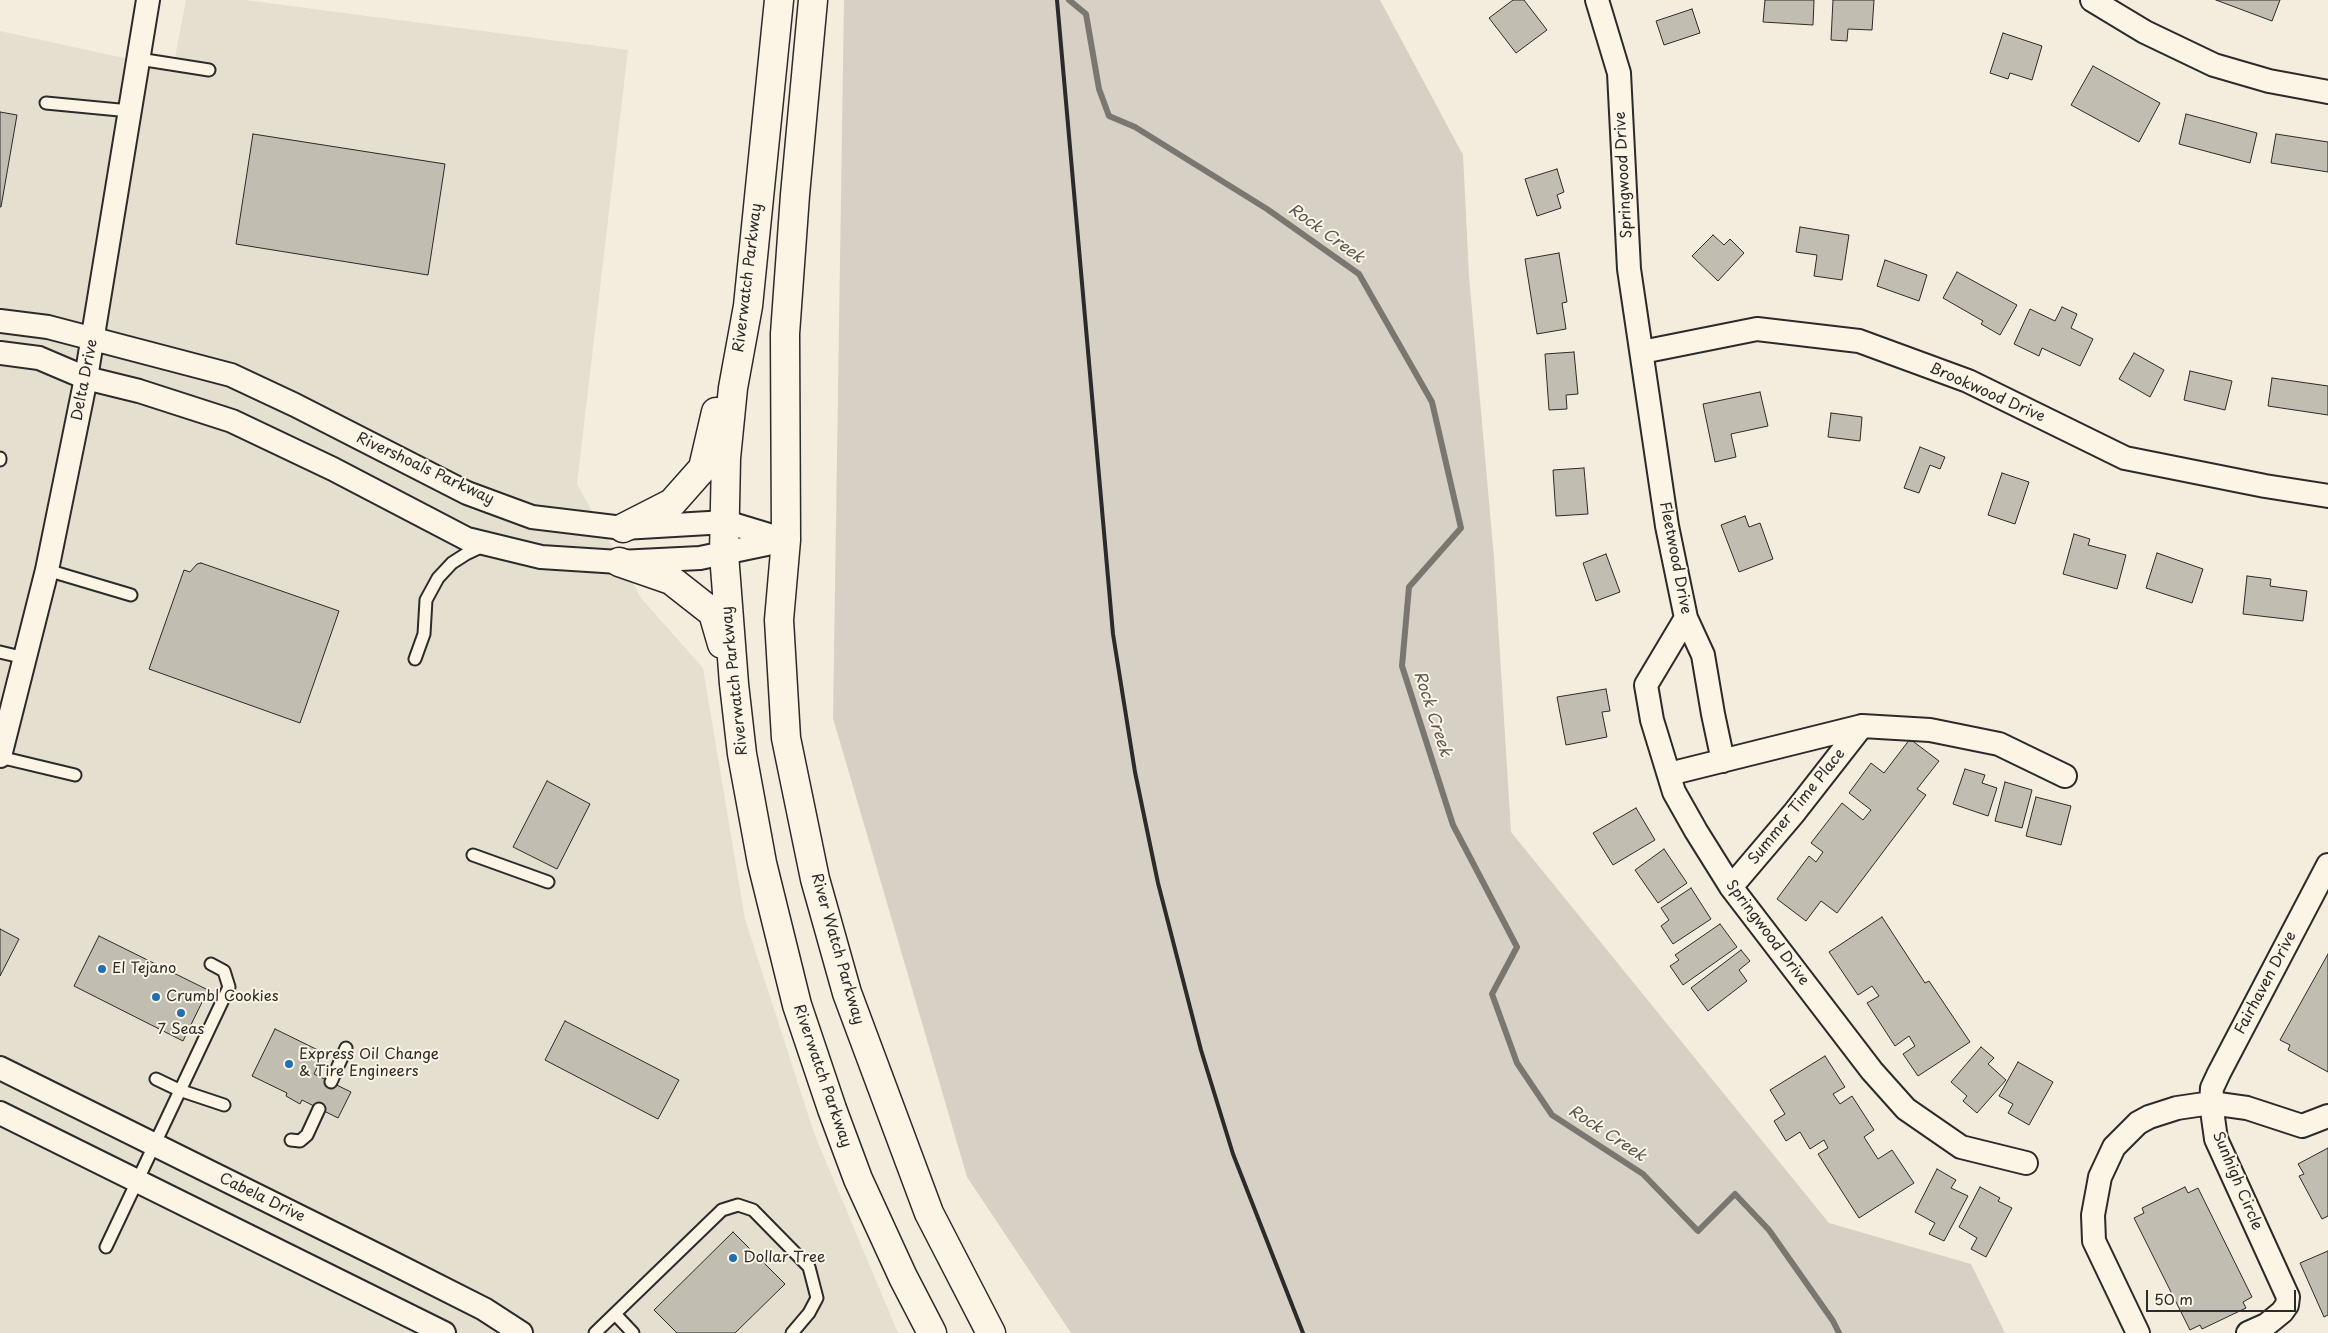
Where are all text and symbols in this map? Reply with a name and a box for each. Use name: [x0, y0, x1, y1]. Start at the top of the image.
street label: Springwood Drive: [1612, 111, 1636, 239]
water label: Rock Creek: [1285, 200, 1367, 268]
street label: Riverwatch Parkway: [730, 202, 766, 354]
street label: Delta Drive: [68, 338, 102, 422]
street label: Brookwood Drive: [1926, 359, 2048, 427]
street label: Rivershoals Parkway: [353, 429, 497, 509]
street label: Fleetwood Drive: [1655, 500, 1695, 616]
street label: Riverwatch Parkway: [718, 605, 752, 757]
water label: Rock Creek: [1409, 669, 1455, 759]
street label: Summer Time Place: [1745, 745, 1849, 869]
street label: River Watch Parkway: [807, 871, 867, 1027]
street label: Springwood Drive: [1722, 877, 1812, 989]
street label: Fairhaven Drive: [2231, 929, 2301, 1037]
place label: El Tejano: [112, 960, 176, 978]
marker: El Tejano: [96, 963, 108, 975]
place label: Crumbl Cookies: [166, 988, 279, 1006]
marker: Crumbl Cookies: [150, 991, 162, 1003]
street label: Riverwatch Parkway: [789, 1002, 855, 1150]
marker: 7 Seas: [175, 1007, 187, 1019]
place label: 7 Seas: [158, 1021, 204, 1039]
place label: Express Oil Change & Tire Engineers: [299, 1046, 439, 1081]
marker: Express Oil Change & Tire Engineers: [283, 1058, 295, 1070]
water label: Rock Creek: [1565, 1102, 1649, 1166]
street label: Sunhigh Circle: [2208, 1129, 2266, 1233]
street label: Cabela Drive: [216, 1170, 308, 1226]
place label: Dollar Tree: [743, 1249, 825, 1267]
marker: Dollar Tree: [727, 1252, 739, 1264]
scale bar: [2148, 1280, 2298, 1312]
text: 50 m: [2154, 1287, 2193, 1310]

